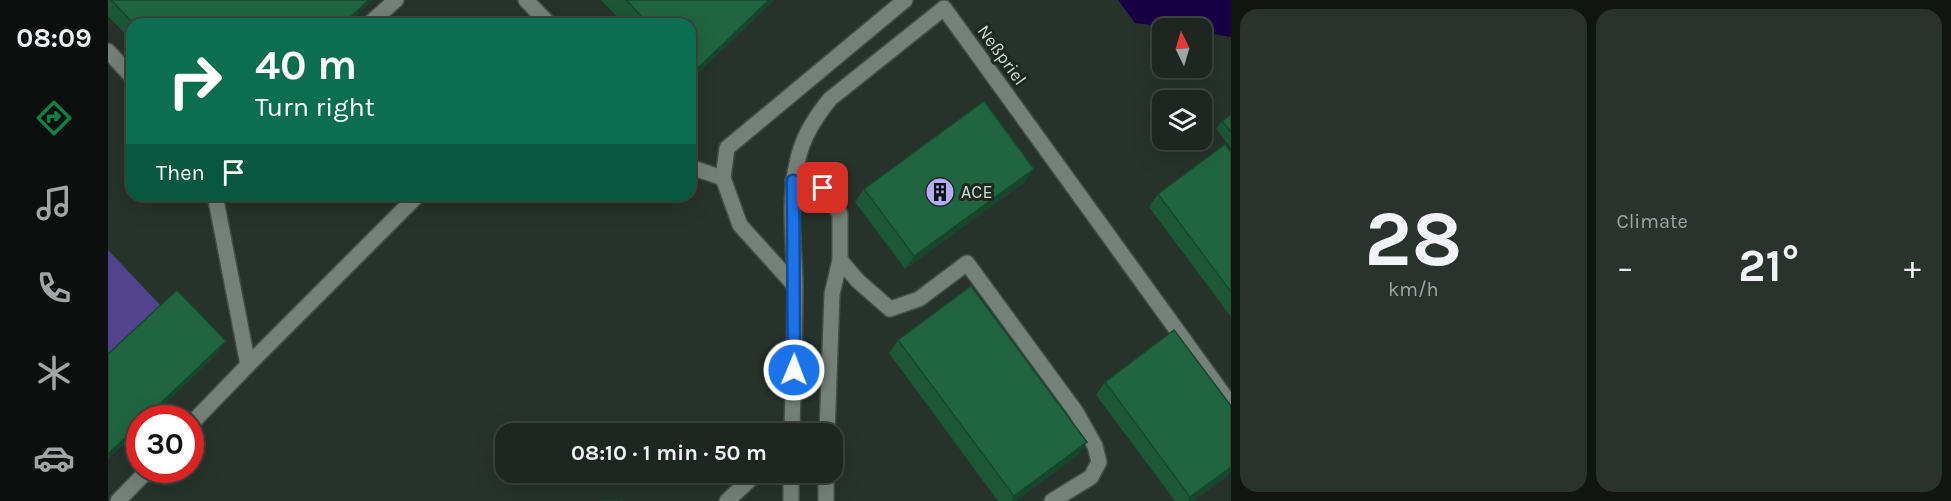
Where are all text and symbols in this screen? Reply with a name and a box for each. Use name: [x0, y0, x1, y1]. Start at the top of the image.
north arrow: [1152, 18, 1212, 78]
map controls: [1152, 18, 1212, 150]
street label: Neßpriel: [973, 21, 1031, 89]
text: 08:09: [16, 22, 92, 54]
text: 40 m: [255, 40, 357, 90]
icon: right: [156, 42, 234, 120]
button: layers: [1152, 90, 1212, 150]
text: Turn right: [255, 91, 375, 123]
icon: directions: [33, 97, 75, 139]
icon: arrive: [217, 156, 250, 189]
text: Then: [156, 160, 205, 186]
pin: [797, 162, 848, 213]
icon: arrive: [806, 171, 839, 204]
building icon: ACE: [924, 176, 956, 208]
place label: ACE: [961, 181, 993, 203]
icon: music: [33, 182, 75, 224]
text: 28: [1364, 193, 1462, 285]
text: Climate: [1617, 210, 1688, 233]
text: 21°: [1738, 240, 1799, 292]
text: −: [1617, 248, 1634, 286]
text: +: [1904, 248, 1921, 286]
icon: phone: [33, 267, 75, 309]
text: km/h: [1388, 278, 1439, 301]
position arrow: [762, 338, 826, 402]
icon: climate: [33, 352, 75, 394]
speed limit sign: 30: [126, 405, 204, 483]
icon: car: [33, 437, 75, 479]
text: 08:10 · 1 min · 50 m: [571, 440, 767, 466]

